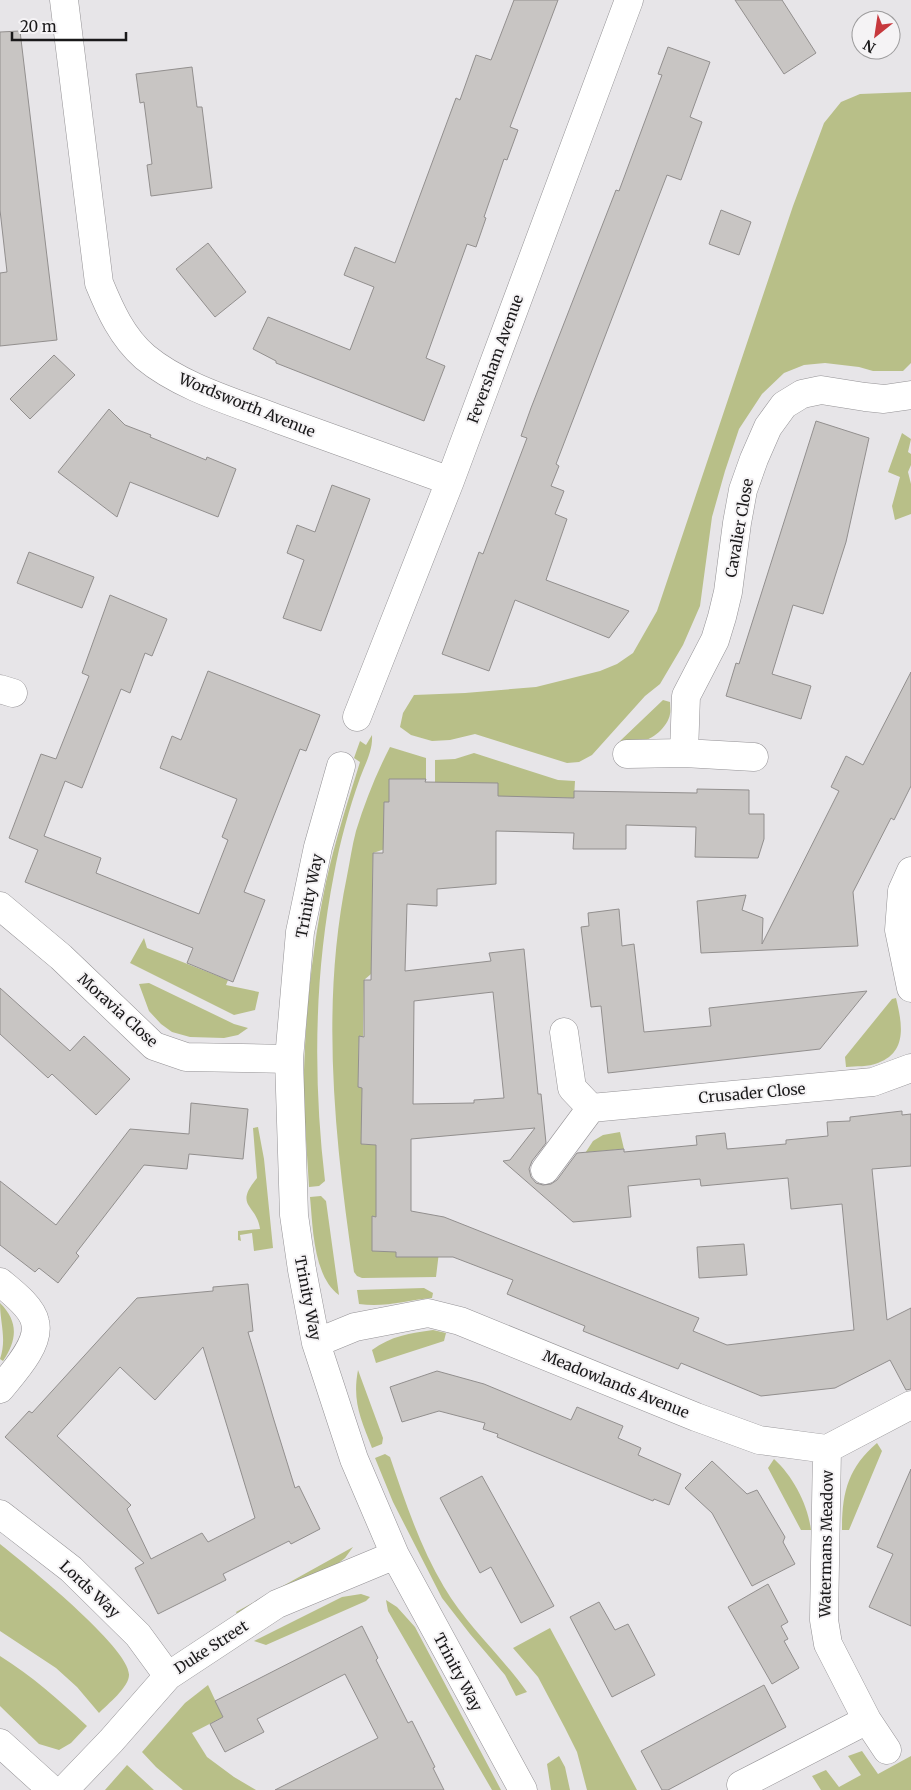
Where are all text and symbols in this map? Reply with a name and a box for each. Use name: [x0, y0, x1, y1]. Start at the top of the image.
scale bar: [12, 10, 126, 42]
north arrow: [851, 10, 901, 60]
text: 20 m: [20, 17, 57, 36]
text: N: [860, 36, 879, 57]
street label: Feversham Avenue: [463, 292, 527, 426]
street label: Wordsworth Avenue: [175, 369, 318, 441]
street label: Cavalier Close: [721, 477, 757, 579]
street label: Trinity Way: [292, 852, 327, 940]
street label: Moravia Close: [74, 969, 162, 1051]
street label: Crusader Close: [698, 1079, 806, 1107]
street label: Trinity Way: [291, 1254, 326, 1342]
street label: Meadowlands Avenue: [540, 1346, 692, 1422]
street label: Watermans Meadow: [815, 1470, 837, 1619]
street label: Lords Way: [56, 1556, 124, 1622]
street label: Duke Street: [171, 1616, 252, 1678]
street label: Trinity Way: [430, 1630, 487, 1715]

